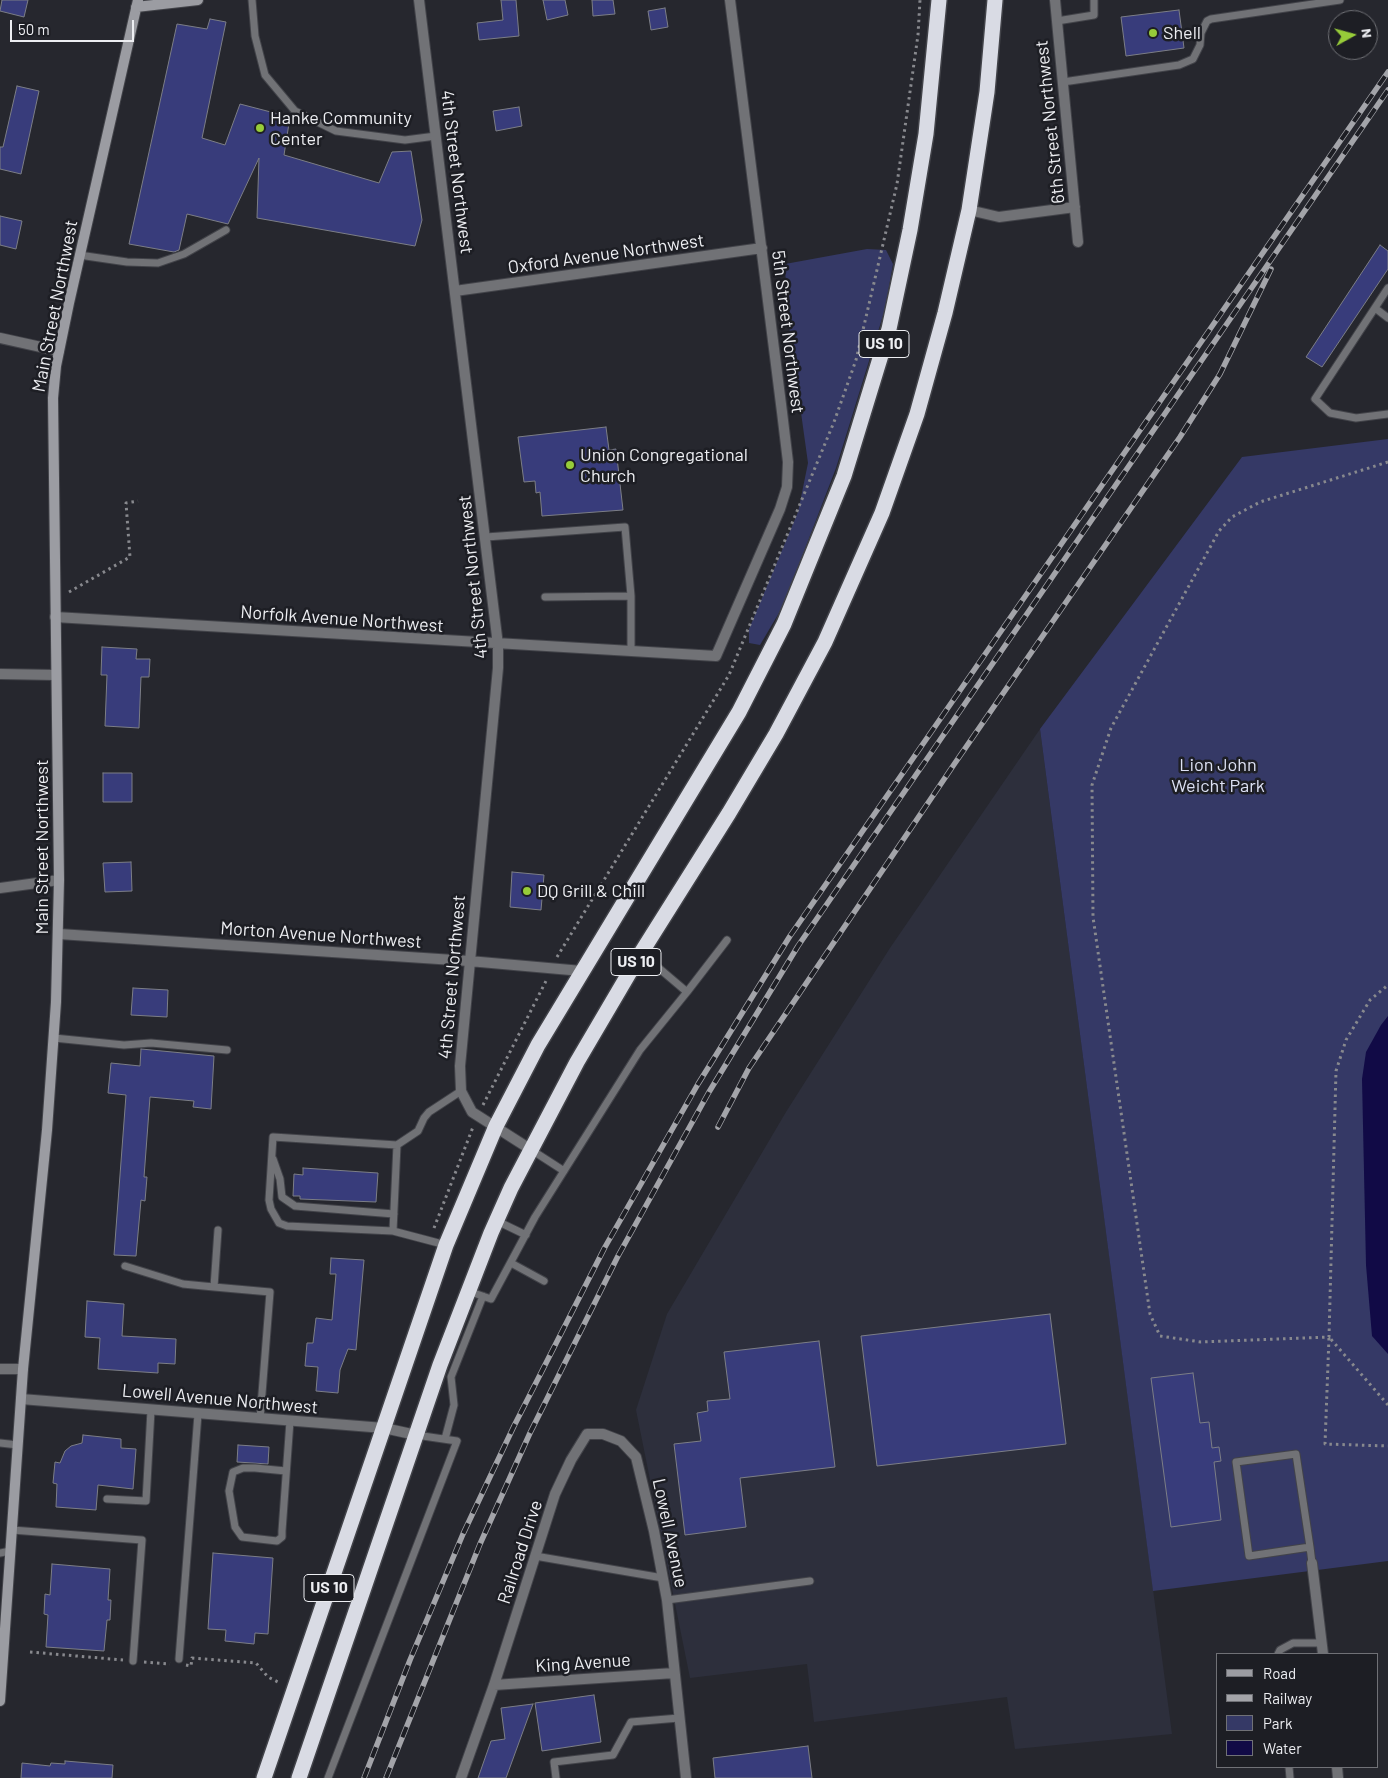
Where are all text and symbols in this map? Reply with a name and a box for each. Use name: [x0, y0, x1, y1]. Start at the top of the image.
scale bar: [12, 10, 136, 42]
north arrow: [1328, 10, 1378, 60]
text: 50 m: [18, 20, 50, 38]
place label: Shell: [1163, 22, 1201, 44]
marker: Shell: [1147, 27, 1159, 39]
text: N: [1358, 28, 1376, 39]
street label: 6th Street Northwest: [1031, 39, 1069, 205]
street label: 4th Street Northwest: [436, 89, 478, 255]
place label: Hanke Community Center: [270, 107, 412, 150]
marker: Hanke Community Center: [254, 122, 266, 134]
street label: Main Street Northwest: [28, 218, 82, 394]
street label: Oxford Avenue Northwest: [506, 230, 706, 278]
street label: 5th Street Northwest: [767, 249, 809, 415]
road number: US 10: [859, 330, 909, 358]
place label: Union Congregational Church: [580, 444, 748, 486]
marker: Union Congregational Church: [564, 459, 576, 471]
street label: 4th Street Northwest: [454, 494, 492, 660]
street label: Norfolk Avenue Northwest: [240, 601, 444, 637]
park label: Lion John Weicht Park: [1171, 754, 1265, 796]
street label: Main Street Northwest: [31, 760, 53, 934]
place label: DQ Grill & Chill: [537, 880, 645, 902]
marker: DQ Grill & Chill: [521, 885, 533, 897]
street label: 4th Street Northwest: [434, 894, 470, 1060]
street label: Morton Avenue Northwest: [220, 917, 422, 953]
road number: US 10: [611, 949, 661, 976]
street label: Lowell Avenue Northwest: [121, 1380, 319, 1418]
street label: Lowell Avenue: [648, 1476, 692, 1590]
street label: Railroad Drive: [493, 1497, 547, 1607]
road number: US 10: [304, 1575, 354, 1602]
street label: King Avenue: [535, 1649, 631, 1677]
legend: [1216, 1653, 1378, 1768]
text: Road: [1263, 1664, 1296, 1682]
text: Railway: [1263, 1689, 1312, 1707]
text: Park: [1263, 1714, 1292, 1732]
text: Water: [1263, 1739, 1302, 1757]

